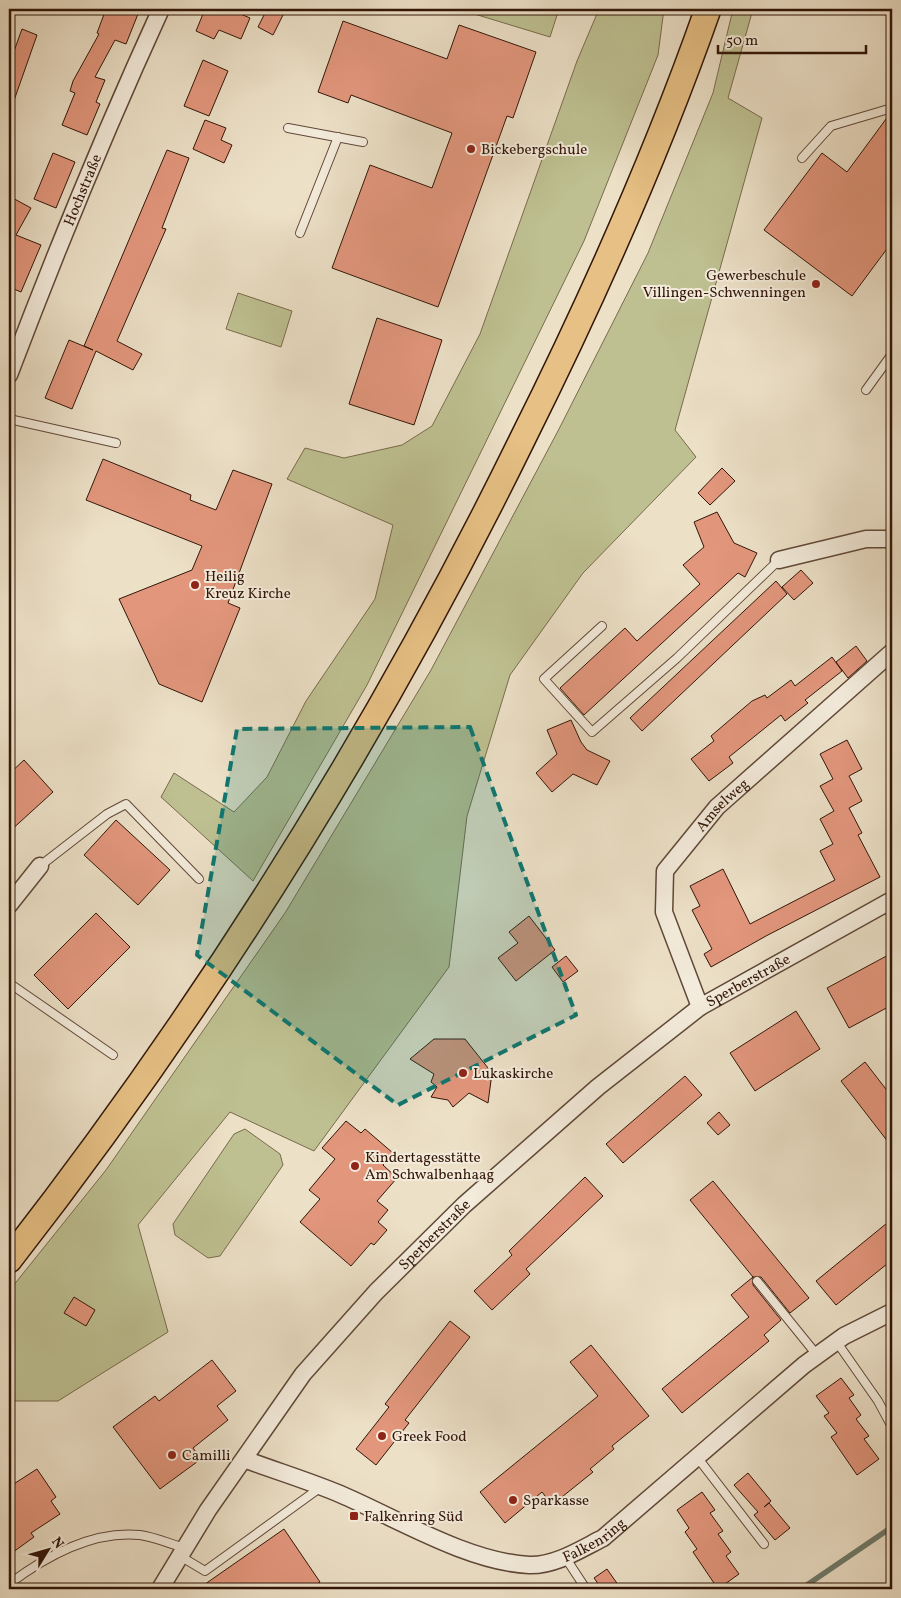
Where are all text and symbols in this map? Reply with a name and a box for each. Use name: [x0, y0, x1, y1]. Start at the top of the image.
scale bar: [718, 22, 866, 54]
text: 50 m: [726, 31, 758, 52]
place label: Bickebergschule: [481, 140, 587, 161]
marker: Bickebergschule: [465, 143, 477, 155]
street label: Hochstraße: [59, 151, 108, 230]
place label: Gewerbeschule Villingen-Schwenningen: [643, 266, 806, 304]
marker: Gewerbeschule Villingen-Schwenningen: [810, 278, 822, 290]
place label: Heilig Kreuz Kirche: [205, 567, 291, 605]
marker: Heilig Kreuz Kirche: [189, 579, 201, 591]
street label: Amselweg: [692, 774, 754, 837]
street label: Sperberstraße: [703, 950, 795, 1013]
place label: Lukaskirche: [473, 1064, 553, 1085]
marker: Lukaskirche: [457, 1067, 469, 1079]
place label: Kindertagesstätte Am Schwalbenhaag: [365, 1148, 495, 1186]
marker: Kindertagesstätte Am Schwalbenhaag: [349, 1160, 361, 1172]
street label: Sperberstraße: [395, 1195, 476, 1276]
place label: Greek Food: [392, 1427, 467, 1448]
marker: Greek Food: [376, 1430, 388, 1442]
place label: Camilli: [182, 1446, 231, 1467]
marker: Camilli: [166, 1449, 178, 1461]
place label: Sparkasse: [523, 1491, 589, 1512]
marker: Sparkasse: [507, 1494, 519, 1506]
place label: Falkenring Süd: [364, 1507, 463, 1528]
marker: Falkenring Süd: [348, 1510, 360, 1522]
street label: Falkenring: [560, 1514, 631, 1569]
north arrow: [22, 1526, 72, 1576]
text: N: [47, 1533, 68, 1553]

